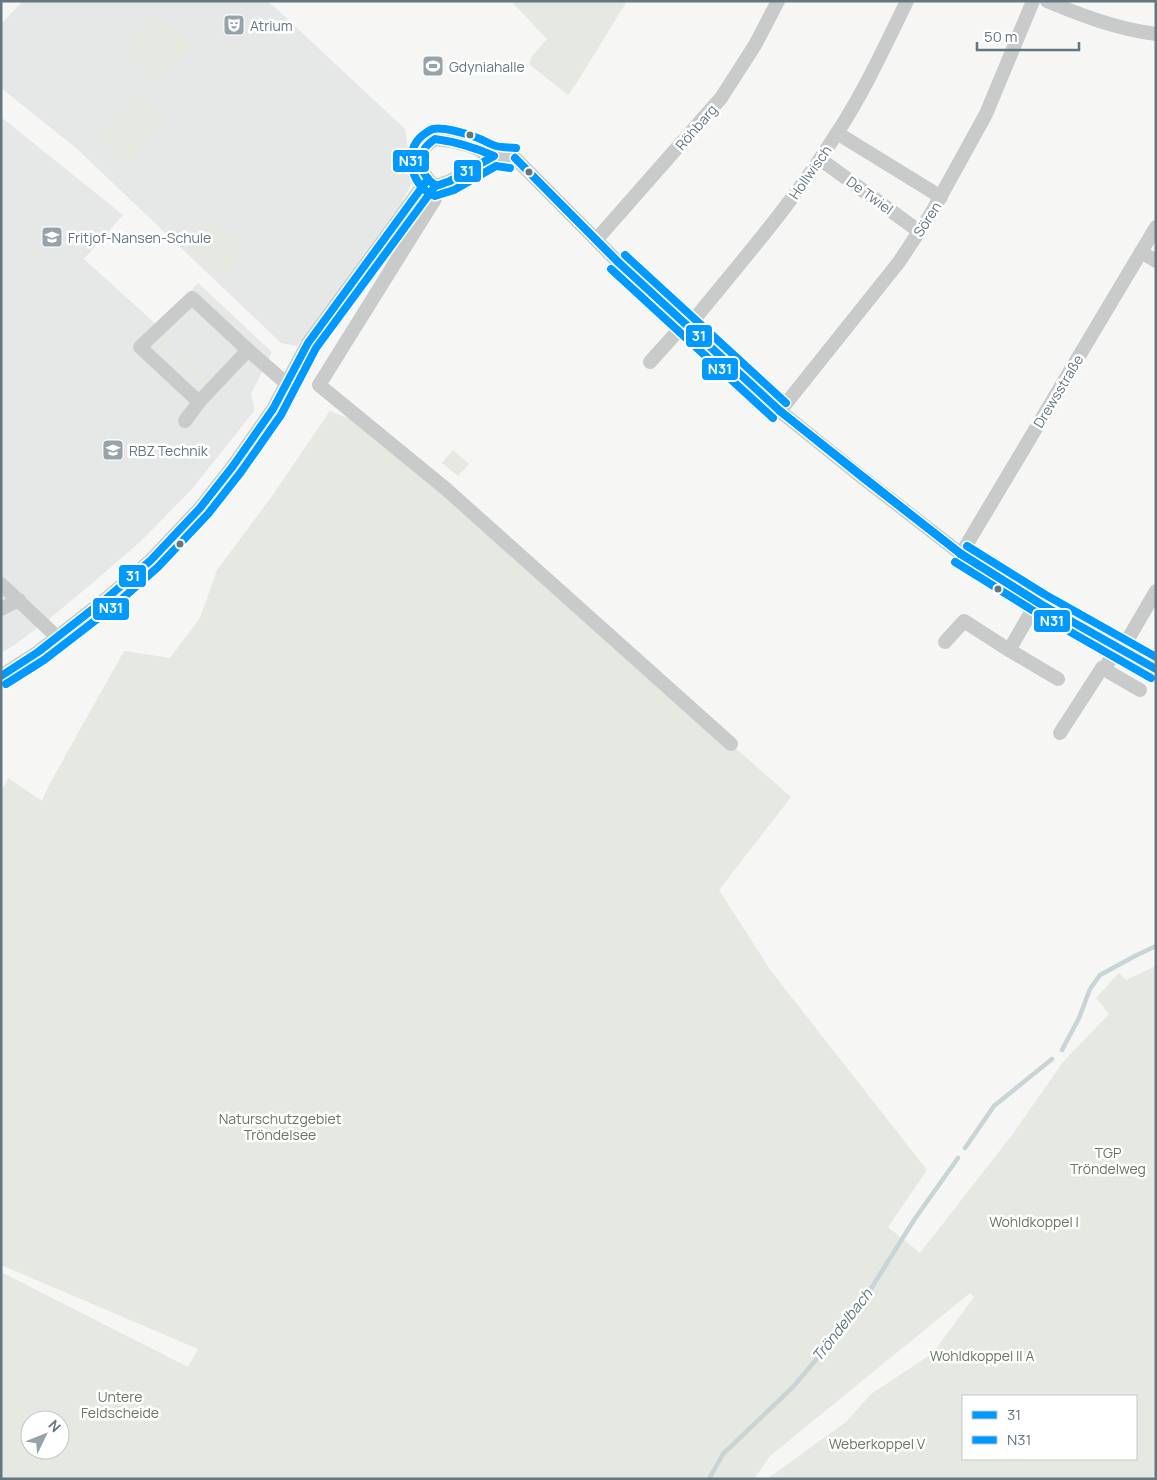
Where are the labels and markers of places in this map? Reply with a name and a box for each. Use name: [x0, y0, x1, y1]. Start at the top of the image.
theatre icon: Atrium: [222, 13, 246, 37]
place label: Atrium: [250, 16, 293, 35]
sports icon: Gdyniahalle: [421, 54, 445, 78]
place label: Gdyniahalle: [449, 57, 525, 76]
unlabelled marker: [465, 130, 475, 140]
unlabelled marker: [524, 167, 534, 177]
school or university icon: Fritjof-Nansen-Schule: [40, 225, 64, 249]
place label: Fritjof-Nansen-Schule: [68, 228, 211, 247]
school or university icon: RBZ Technik: [101, 438, 125, 462]
place label: RBZ Technik: [129, 441, 209, 460]
unlabelled marker: [175, 539, 185, 549]
unlabelled marker: [993, 584, 1003, 594]

